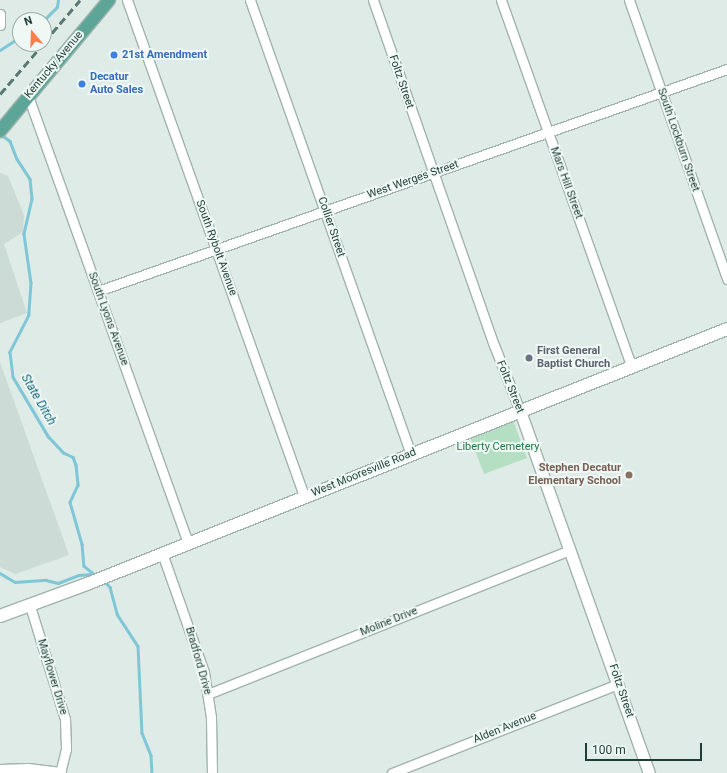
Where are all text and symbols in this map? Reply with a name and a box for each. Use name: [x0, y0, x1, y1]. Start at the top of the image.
north arrow: [12, 12, 52, 52]
text: N: [22, 14, 34, 29]
street label: Kentucky Avenue: [22, 29, 86, 101]
place label: 21st Amendment: [122, 48, 207, 62]
marker: 21st Amendment: [109, 50, 119, 60]
street label: Foltz Street: [386, 54, 416, 110]
place label: Decatur Auto Sales: [90, 71, 143, 97]
marker: Decatur Auto Sales: [77, 79, 87, 89]
street label: South Lockburn Street: [654, 87, 702, 193]
street label: Mars Hill Street: [547, 145, 585, 221]
street label: West Werges Street: [366, 158, 460, 202]
street label: Collier Street: [315, 195, 347, 259]
street label: South Rybolt Avenue: [193, 198, 239, 298]
street label: South Lyons Avenue: [85, 271, 131, 367]
place label: First General Baptist Church: [537, 345, 610, 371]
marker: First General Baptist Church: [524, 353, 534, 363]
street label: Foltz Street: [493, 359, 527, 415]
water label: State Ditch: [18, 372, 58, 428]
park label: Liberty Cemetery: [456, 440, 540, 454]
street label: West Mooresville Road: [310, 446, 418, 500]
place label: Stephen Decatur Elementary School: [528, 462, 621, 488]
marker: Stephen Decatur Elementary School: [624, 470, 634, 480]
street label: Moline Drive: [358, 605, 420, 639]
street label: Bradford Drive: [182, 626, 214, 696]
street label: Mayflower Drive: [34, 638, 70, 716]
street label: Foltz Street: [606, 663, 636, 719]
street label: Alden Avenue: [472, 709, 538, 747]
scale bar: [587, 735, 704, 761]
text: 100 m: [592, 743, 626, 757]

